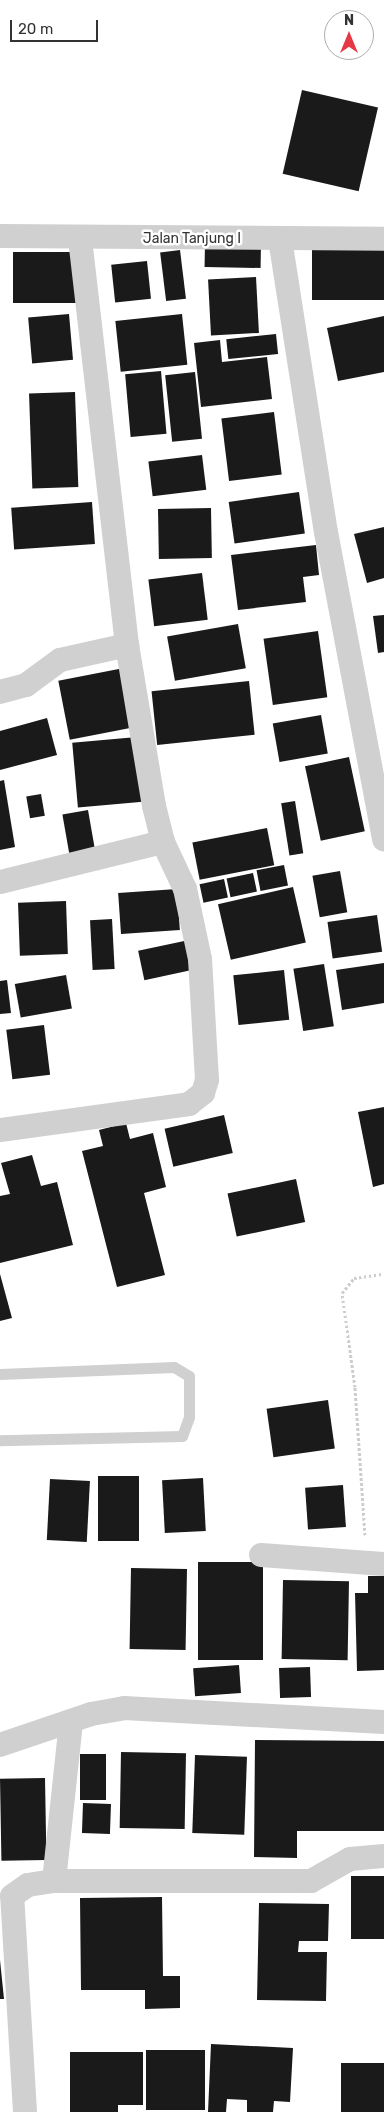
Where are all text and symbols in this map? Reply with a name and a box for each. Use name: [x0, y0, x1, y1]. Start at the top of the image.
scale bar: [12, 10, 100, 42]
north arrow: [324, 10, 374, 60]
text: N: [344, 12, 354, 29]
text: 20 m: [18, 20, 53, 38]
street label: Jalan Tanjung I: [143, 231, 241, 247]

